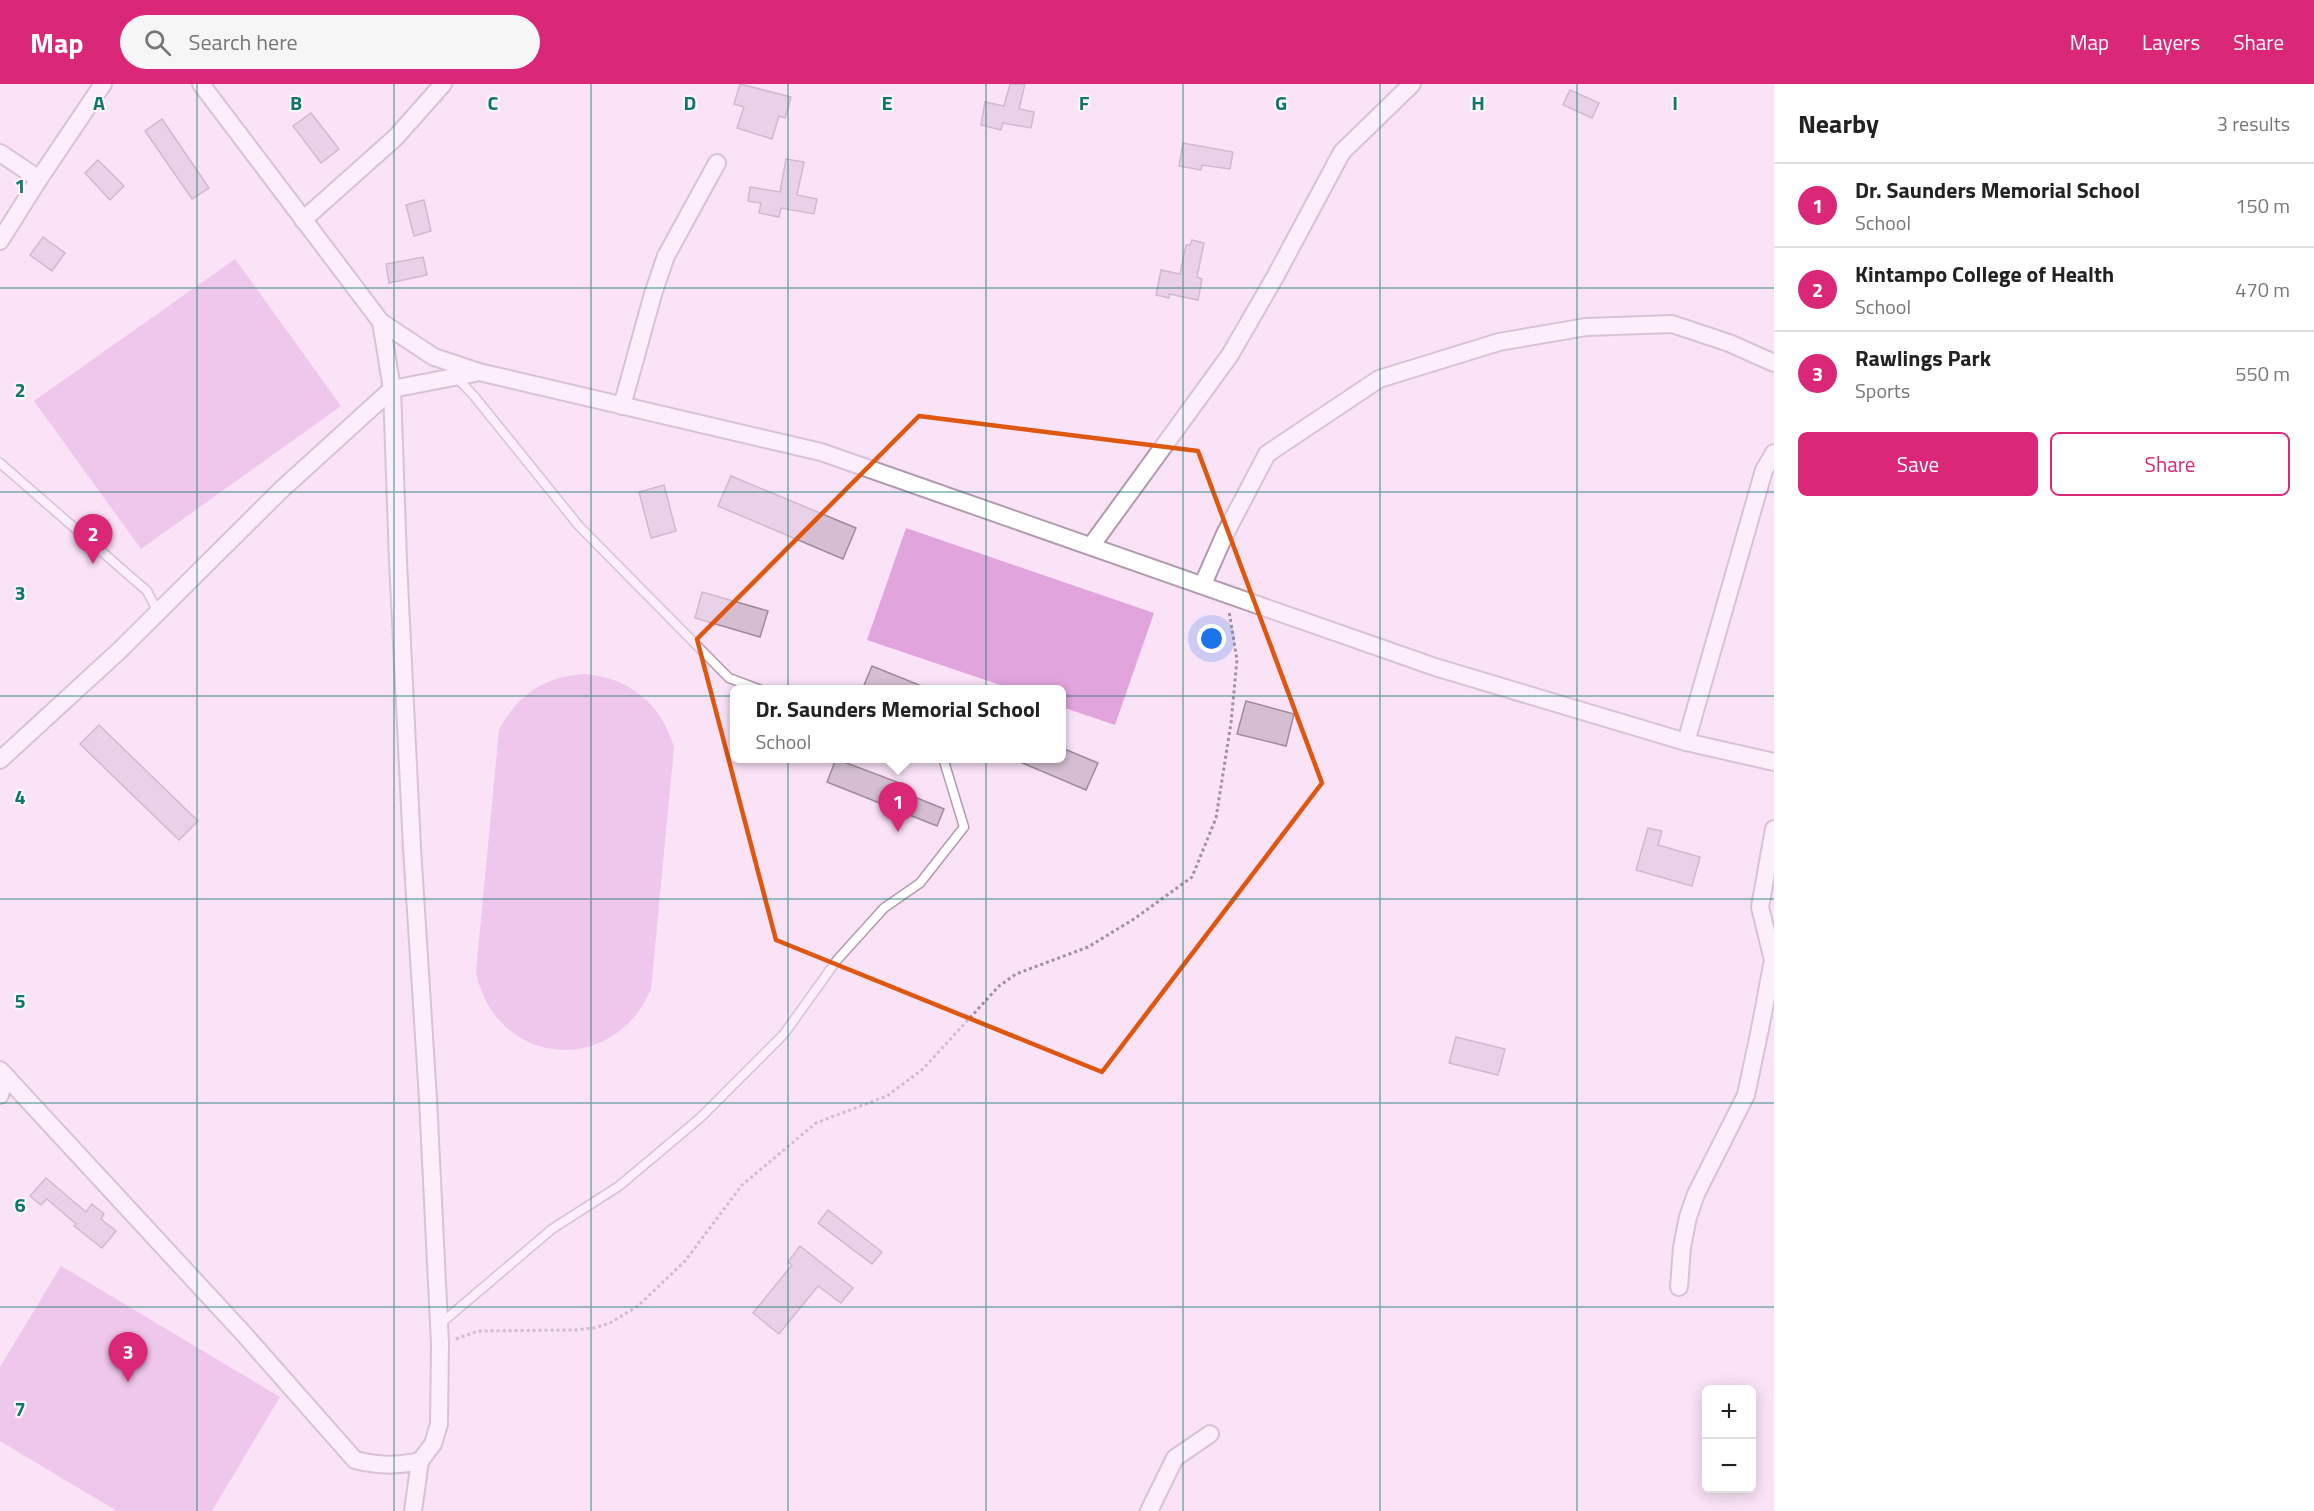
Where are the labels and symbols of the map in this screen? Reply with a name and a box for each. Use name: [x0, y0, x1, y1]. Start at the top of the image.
text: A: [93, 87, 105, 118]
text: B: [290, 87, 302, 118]
text: C: [488, 87, 499, 118]
text: D: [684, 87, 696, 118]
text: E: [881, 87, 893, 118]
text: F: [1079, 87, 1090, 118]
text: G: [1275, 87, 1287, 118]
text: H: [1471, 87, 1485, 118]
text: I: [1672, 87, 1678, 118]
text: 1: [14, 170, 26, 201]
text: 2: [14, 374, 26, 405]
pin: 2: [74, 514, 112, 564]
text: 3: [14, 577, 26, 608]
your location: [1197, 624, 1226, 653]
text: 4: [14, 781, 26, 812]
pin: 1: [878, 782, 918, 832]
text: 5: [14, 985, 26, 1016]
text: 6: [14, 1189, 26, 1220]
pin: 3: [108, 1332, 148, 1382]
text: 7: [14, 1393, 26, 1424]

